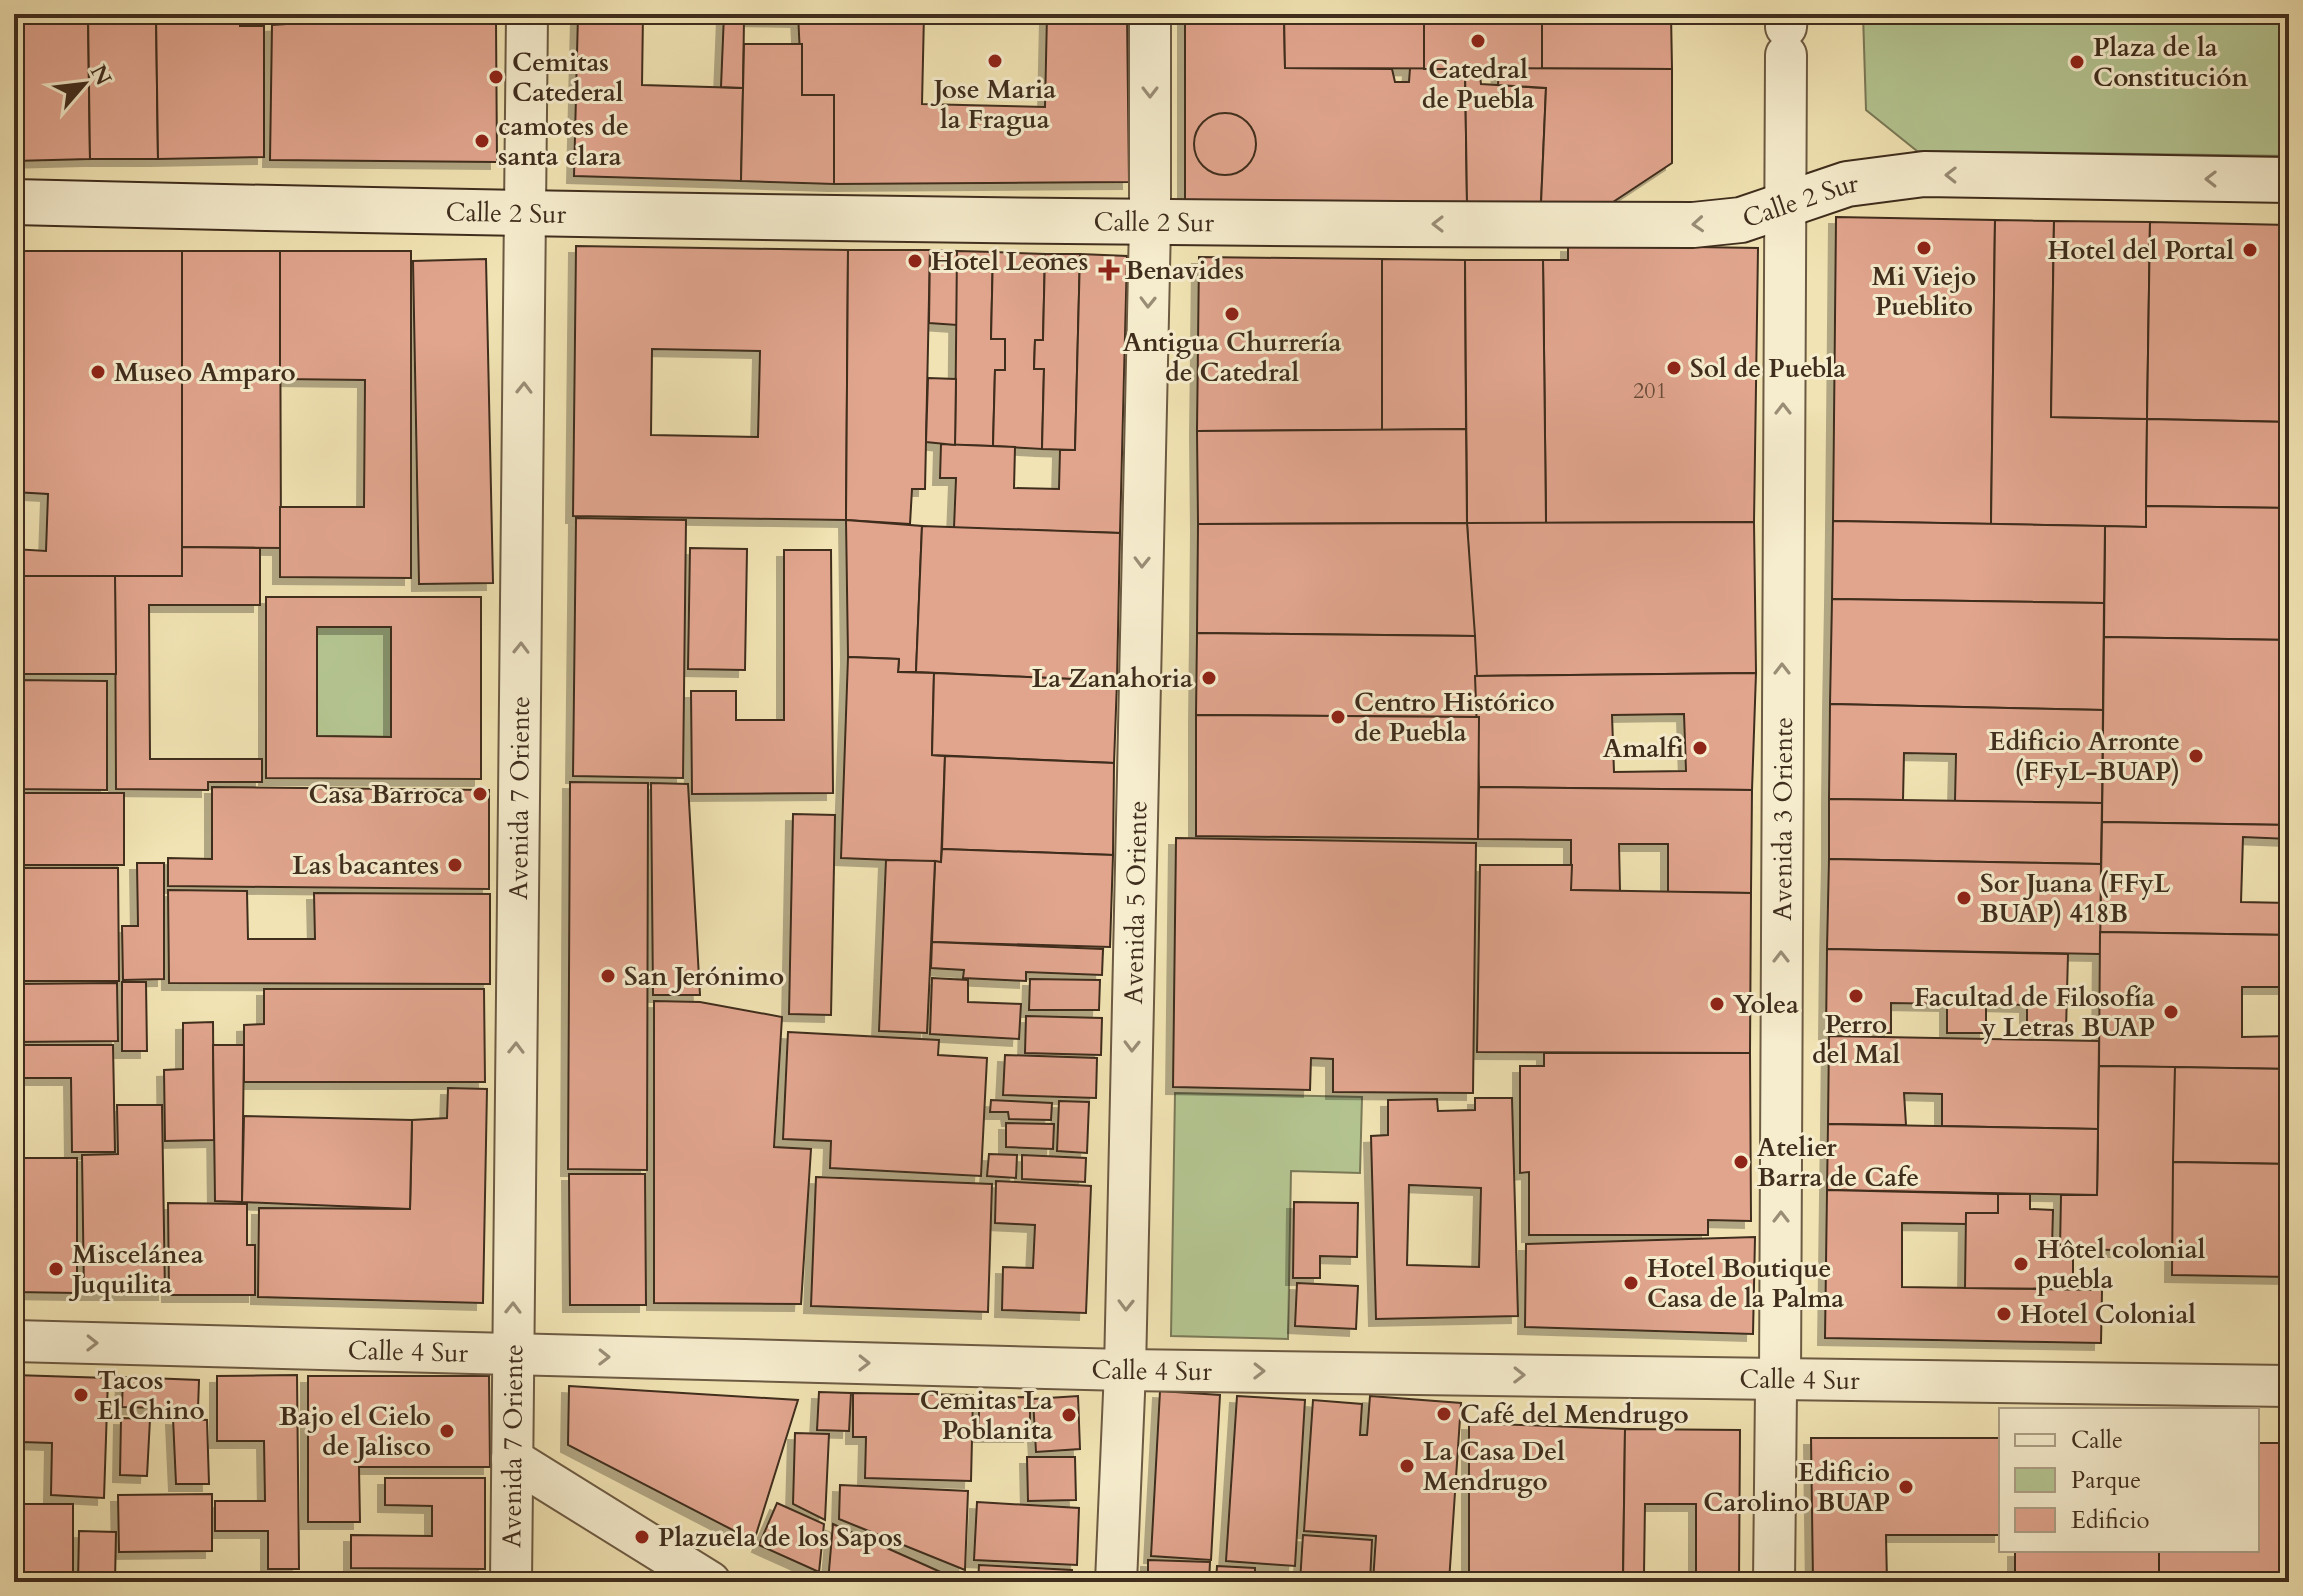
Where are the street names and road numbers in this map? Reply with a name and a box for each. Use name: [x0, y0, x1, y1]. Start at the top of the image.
street label: Calle 2 Sur: [1738, 165, 1860, 236]
street label: Calle 2 Sur: [445, 194, 567, 231]
street label: Calle 2 Sur: [1093, 204, 1215, 240]
street label: Avenida 7 Oriente: [500, 696, 538, 900]
street label: Avenida 3 Oriente: [1765, 717, 1801, 921]
street label: Avenida 5 Oriente: [1115, 800, 1155, 1005]
street label: Calle 4 Sur: [347, 1332, 469, 1370]
street label: Avenida 7 Oriente: [494, 1344, 531, 1548]
street label: Calle 4 Sur: [1091, 1352, 1213, 1389]
street label: Calle 4 Sur: [1739, 1361, 1860, 1398]

